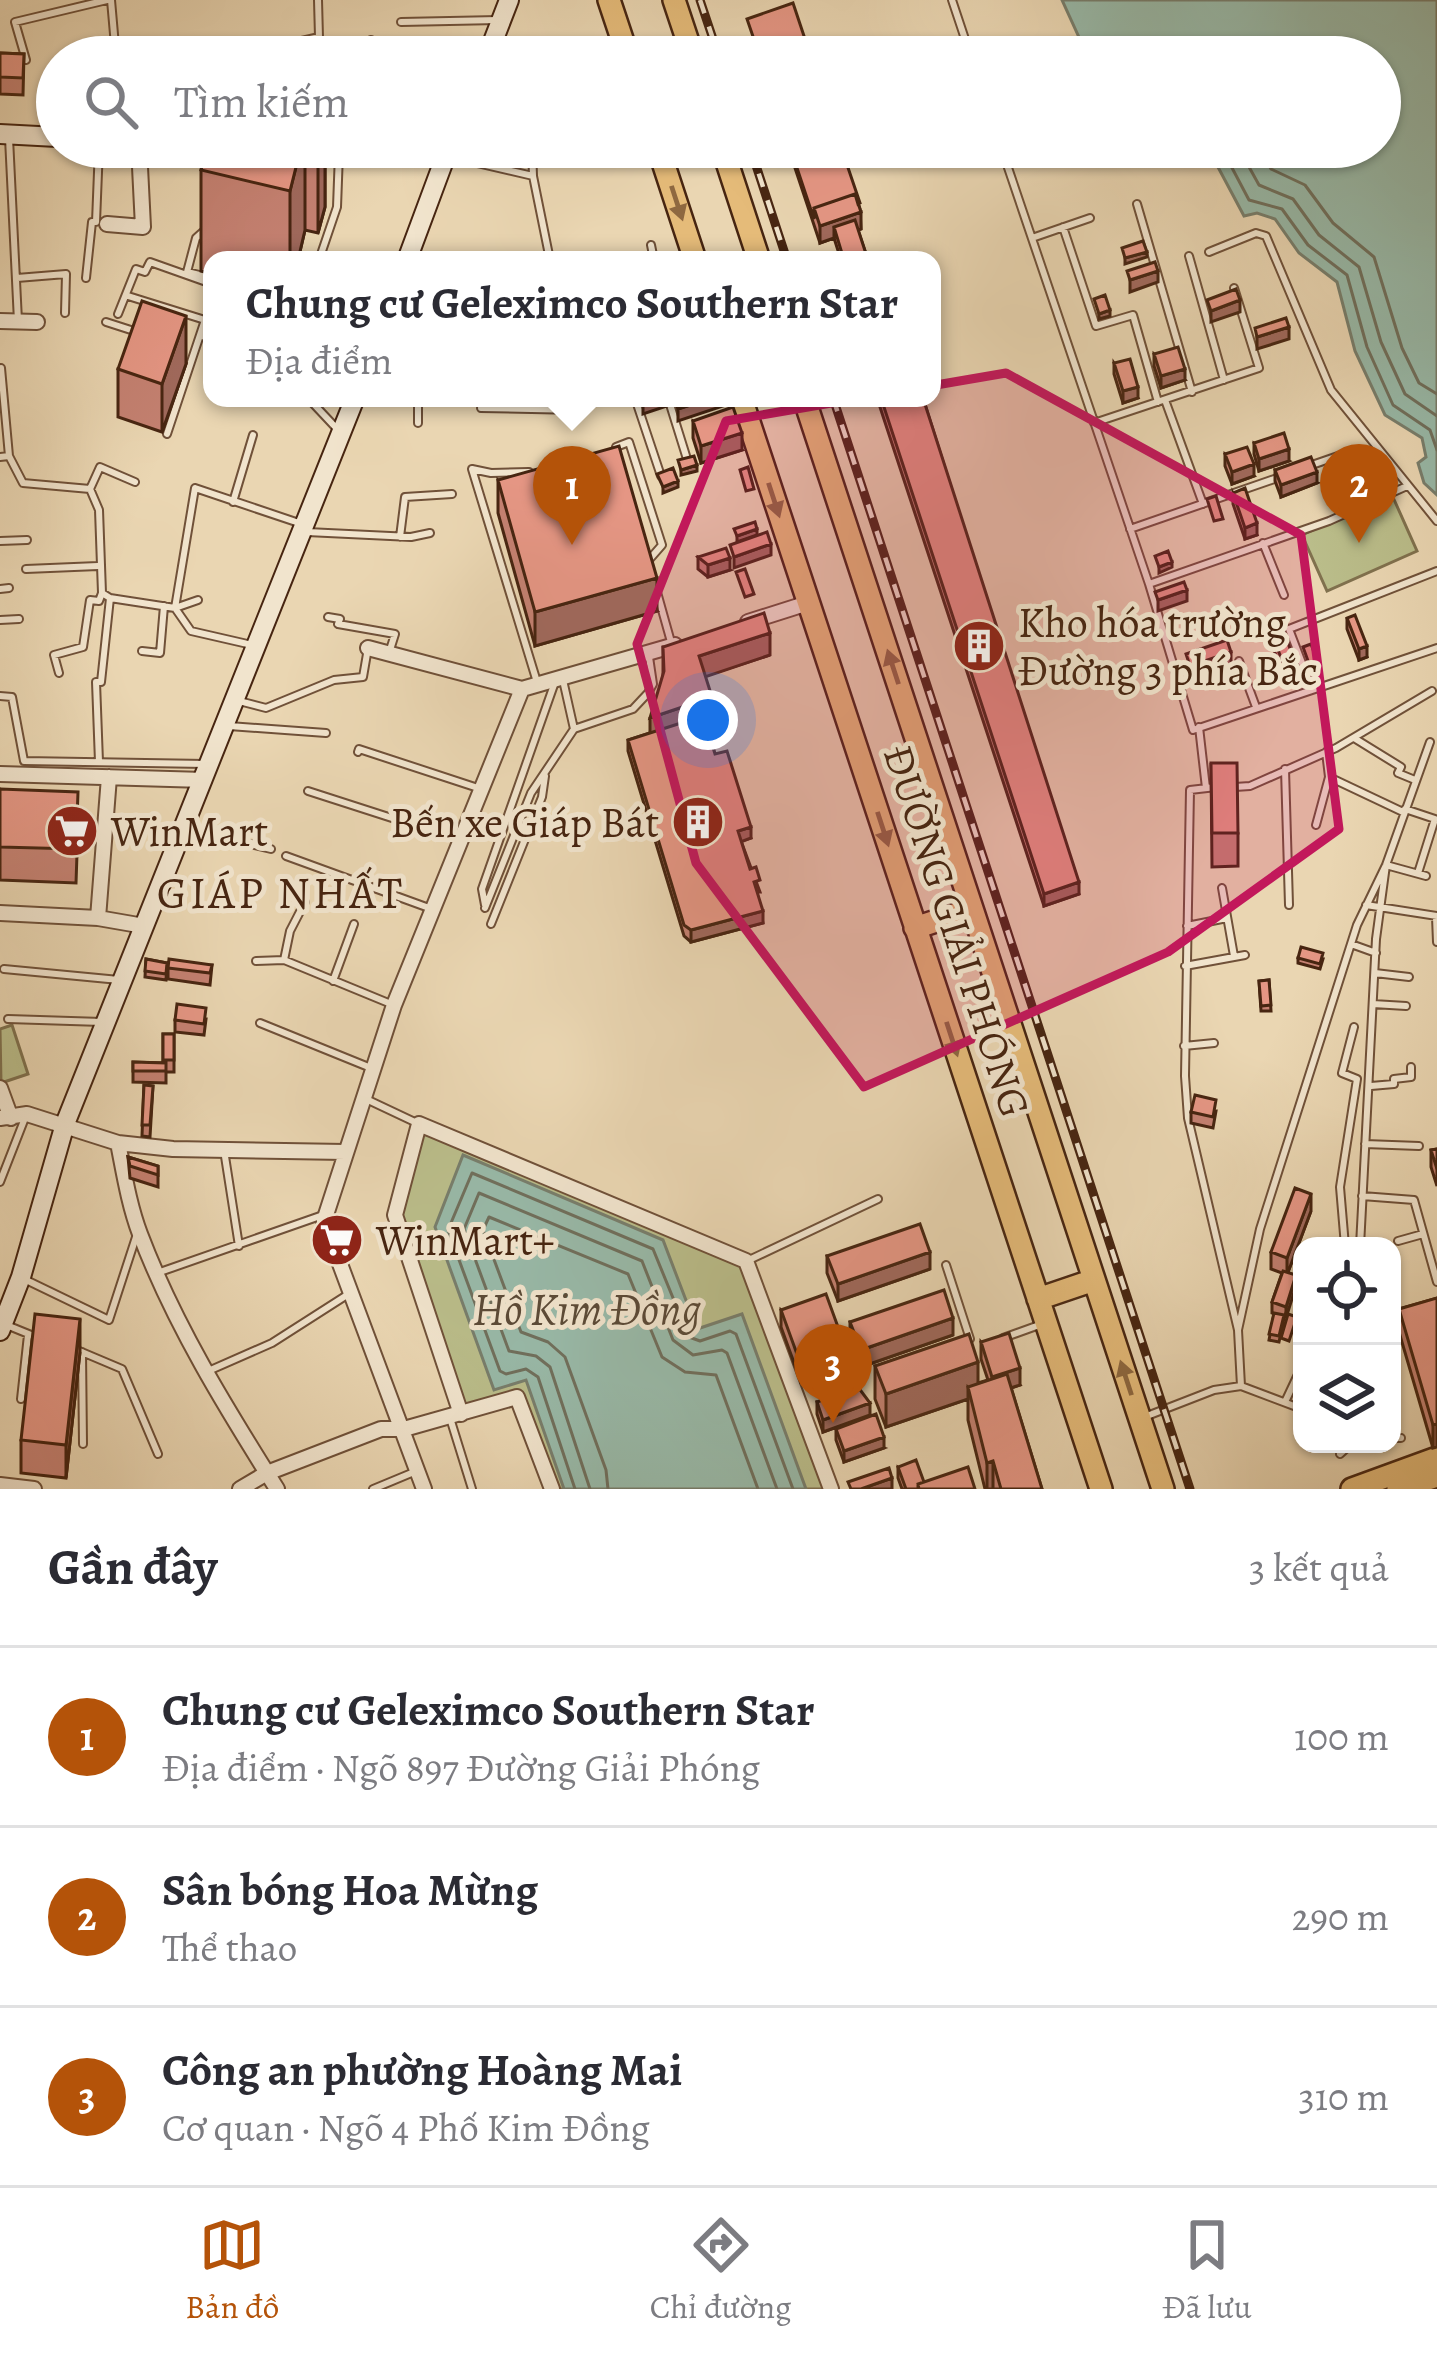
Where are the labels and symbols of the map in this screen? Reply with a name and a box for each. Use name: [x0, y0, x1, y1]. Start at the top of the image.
one-way arrow: [668, 186, 687, 222]
pin: 2: [1320, 444, 1398, 543]
pin: 1: [533, 446, 611, 545]
one-way arrow: [766, 482, 785, 519]
place label: Kho hóa trường Đường 3 phía Bắc: [1018, 594, 1318, 699]
building icon: Kho hóa trường Đường 3 phía Bắc: [951, 618, 1007, 674]
one-way arrow: [882, 648, 901, 685]
your location: [678, 690, 738, 750]
street label: ĐƯỜNG GIẢI PHÓNG: [870, 738, 1044, 1124]
place label: Bến xe Giáp Bát: [390, 794, 659, 851]
building icon: Bến xe Giáp Bát: [670, 794, 726, 850]
supermarket icon: WinMart: [44, 803, 100, 859]
place label: WinMart: [110, 803, 268, 860]
one-way arrow: [874, 811, 893, 848]
district label: GIÁP NHẤT: [157, 862, 405, 924]
one-way arrow: [943, 1021, 962, 1058]
supermarket icon: WinMart+: [309, 1212, 365, 1268]
place label: WinMart+: [375, 1212, 554, 1269]
water label: Hồ Kim Đồng: [473, 1278, 701, 1340]
pin: 3: [794, 1324, 872, 1423]
one-way arrow: [1116, 1359, 1135, 1396]

